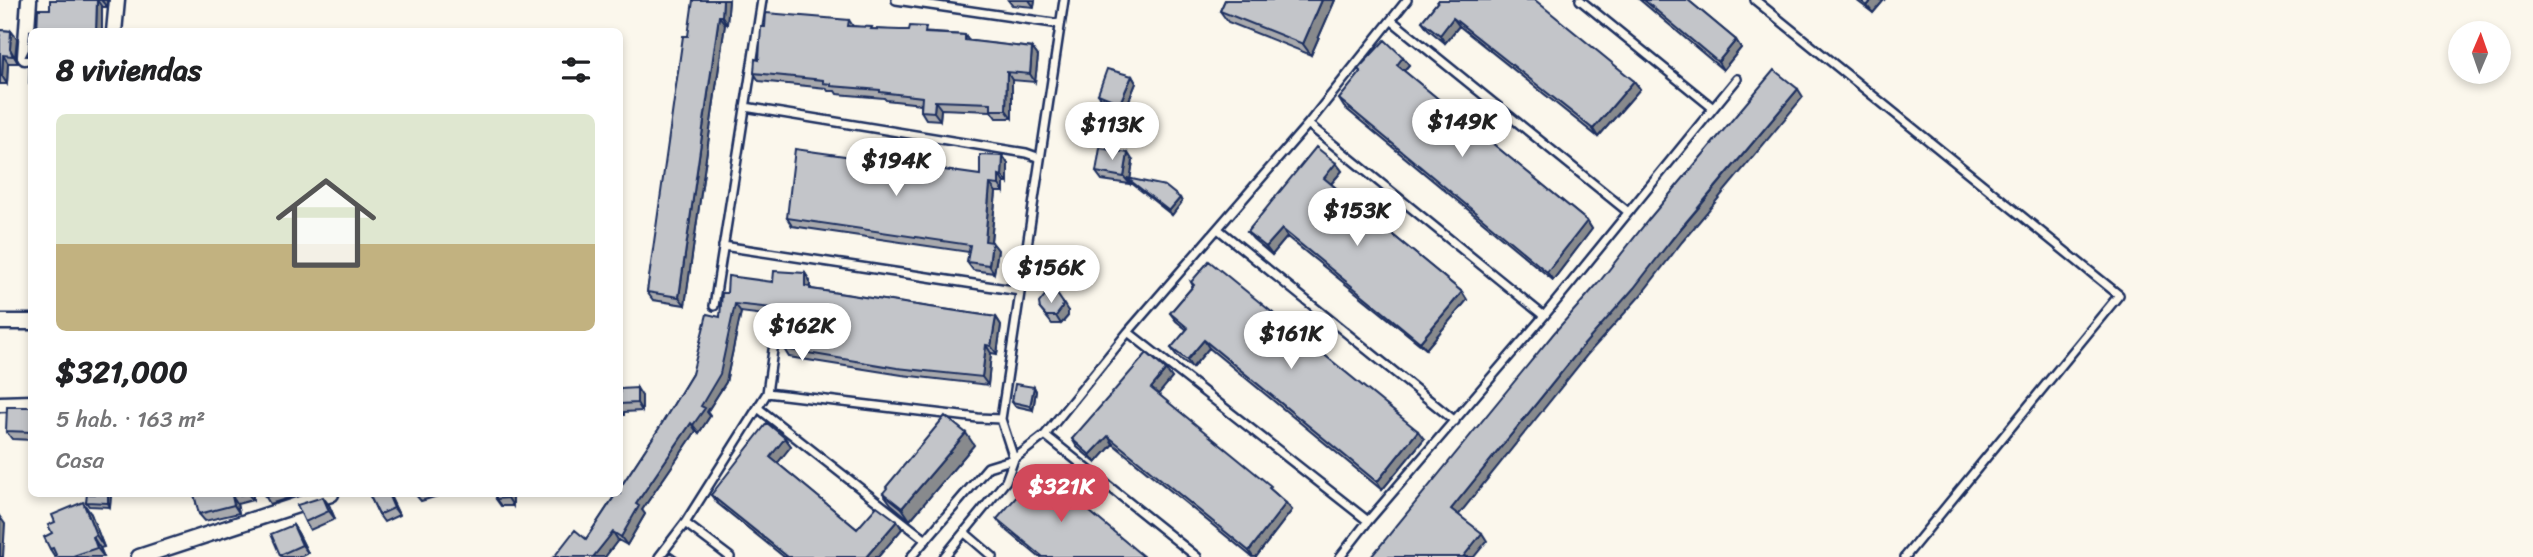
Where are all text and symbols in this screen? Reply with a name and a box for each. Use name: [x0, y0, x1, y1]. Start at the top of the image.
north arrow: [2448, 21, 2511, 84]
map controls: [2448, 21, 2511, 84]
text: 8 viviendas: [56, 43, 202, 97]
icon: filters: [557, 51, 595, 89]
pin: $149K: [1413, 100, 1511, 159]
text: $149K: [1428, 101, 1496, 142]
pin: $113K: [1063, 102, 1161, 162]
text: $113K: [1081, 104, 1143, 145]
pin: $194K: [847, 138, 945, 198]
text: $194K: [862, 140, 930, 181]
icon: home: [263, 160, 389, 286]
pin: $153K: [1308, 188, 1406, 248]
text: $153K: [1324, 190, 1390, 231]
pin: $156K: [1002, 246, 1100, 305]
text: $156K: [1018, 247, 1084, 288]
pin: $162K: [753, 304, 851, 363]
text: $162K: [769, 305, 835, 346]
pin: $161K: [1242, 312, 1340, 371]
text: $161K: [1260, 313, 1322, 354]
text: $321,000: [56, 345, 188, 399]
text: 5 hab. · 163 m²: [56, 399, 205, 440]
text: Casa: [56, 440, 104, 481]
pin: $321K: [1012, 464, 1110, 524]
text: $321K: [1028, 466, 1094, 507]

